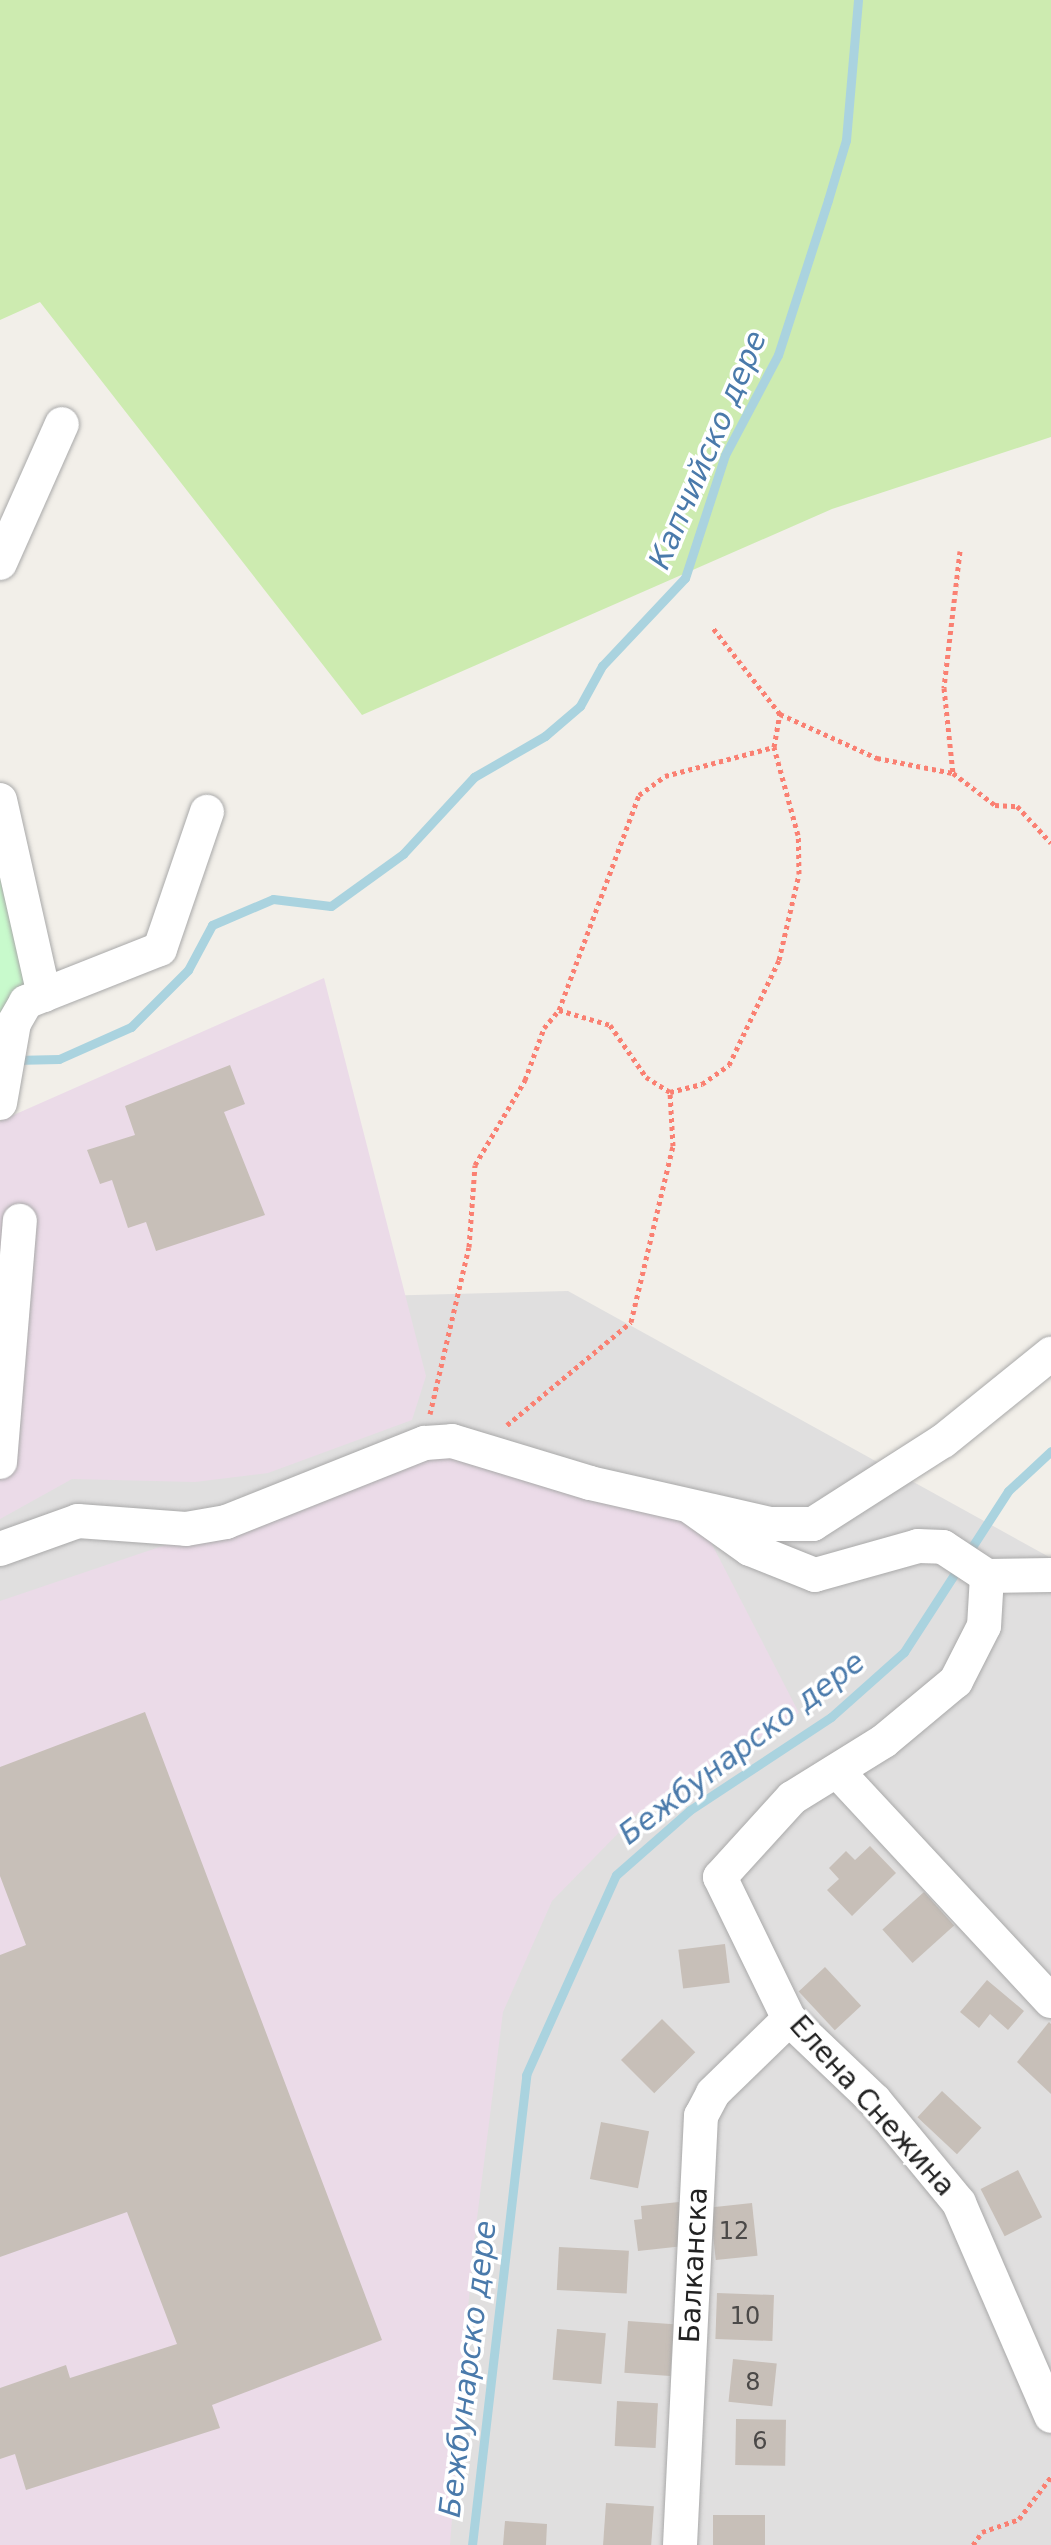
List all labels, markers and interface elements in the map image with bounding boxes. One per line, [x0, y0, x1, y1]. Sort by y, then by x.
water label: Капчийско дере [642, 326, 774, 574]
water label: Бежбунарско дере [612, 1644, 872, 1852]
street label: Елена Снежина [782, 2009, 962, 2203]
street label: Балканска [673, 2186, 715, 2344]
house number: 12 [719, 2218, 749, 2246]
water label: Бежбунарско дере [432, 2219, 504, 2519]
house number: 10 [730, 2303, 760, 2331]
house number: 8 [745, 2369, 761, 2397]
house number: 6 [752, 2428, 768, 2456]

